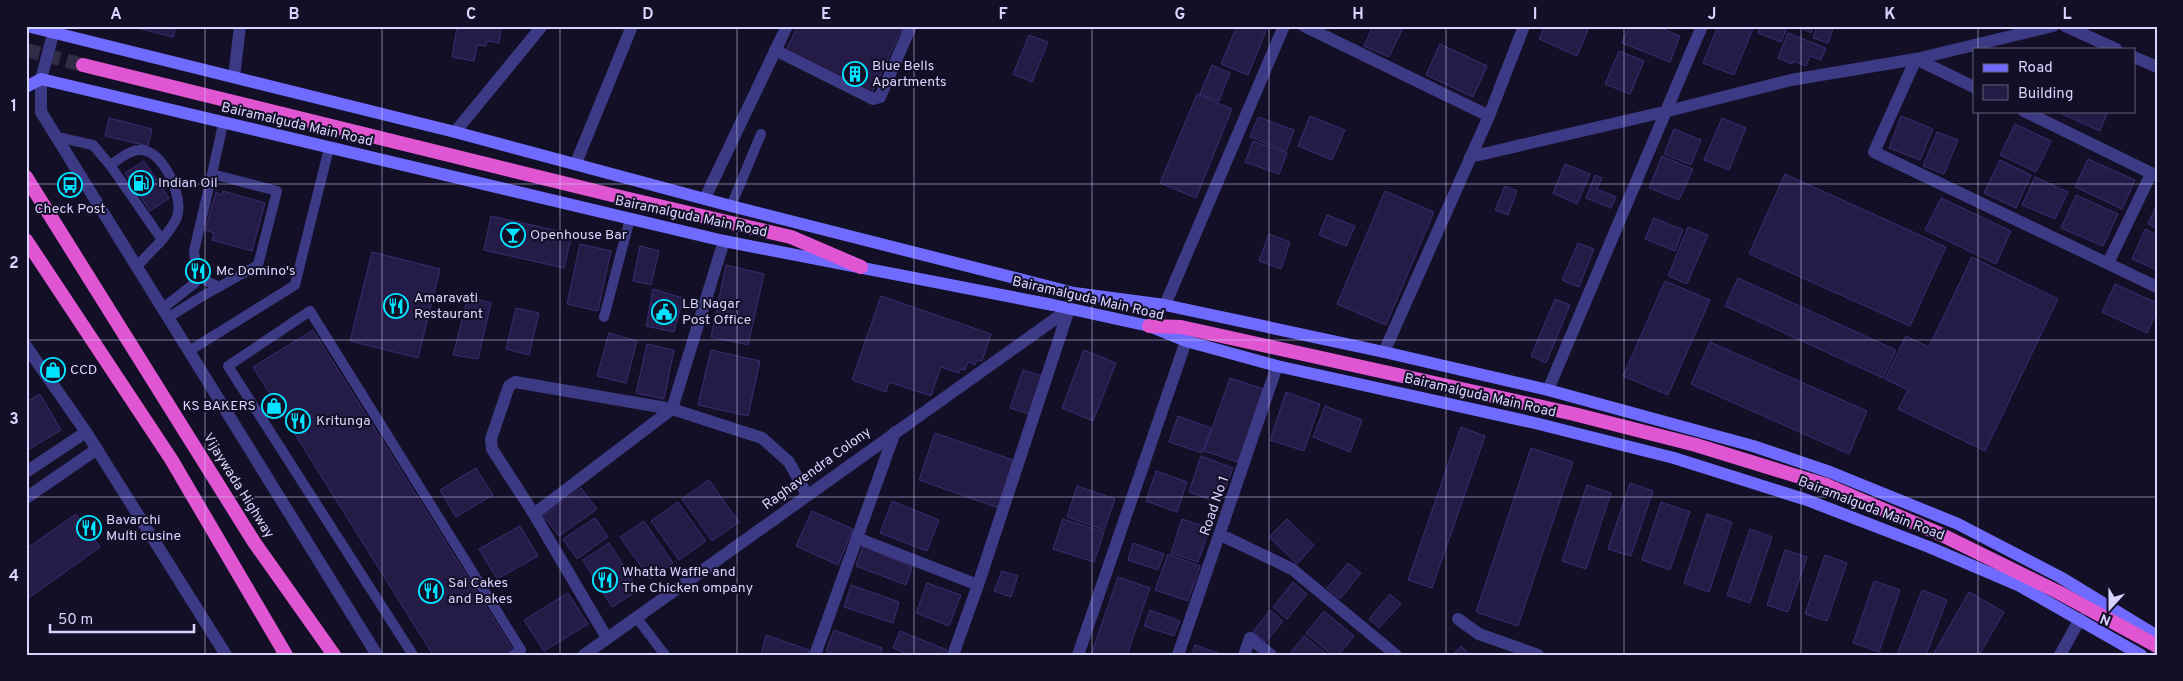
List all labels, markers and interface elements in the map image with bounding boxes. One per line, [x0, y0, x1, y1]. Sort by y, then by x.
text: A [110, 5, 122, 25]
text: B [288, 5, 300, 25]
text: C [466, 5, 476, 25]
text: D [642, 5, 654, 25]
text: E [821, 5, 831, 25]
text: F [998, 5, 1008, 25]
text: G [1175, 5, 1185, 25]
text: H [1352, 5, 1364, 25]
text: I [1533, 5, 1537, 25]
text: J [1708, 5, 1716, 25]
text: K [1884, 5, 1896, 25]
text: L [2062, 5, 2072, 25]
legend [1973, 48, 2136, 112]
place label: Blue Bells Apartments [872, 58, 947, 91]
text: Road [2018, 59, 2053, 78]
building icon: Blue Bells Apartments [842, 61, 868, 87]
text: Building [2018, 85, 2073, 104]
text: 1 [11, 97, 17, 117]
street label: Bairamalguda Main Road [219, 99, 375, 151]
fuel station icon: Indian Oil [128, 170, 154, 196]
bus stop icon: Check Post [57, 172, 83, 198]
place label: Indian Oil [158, 175, 218, 192]
street label: Bairamalguda Main Road [613, 193, 769, 241]
place label: Check Post [35, 201, 105, 218]
bar icon: Openhouse Bar [500, 222, 526, 248]
place label: Openhouse Bar [530, 227, 628, 244]
text: 2 [9, 254, 19, 274]
restaurant icon: Mc Domino's [185, 258, 211, 284]
place label: Mc Domino's [216, 263, 296, 280]
street label: Bairamalguda Main Road [1010, 273, 1166, 325]
place label: Amaravati Restaurant [414, 290, 483, 323]
restaurant icon: Amaravati Restaurant [383, 293, 409, 319]
place label: LB Nagar Post Office [682, 296, 751, 329]
public building icon: LB Nagar Post Office [651, 299, 677, 325]
shop icon: CCD [40, 357, 66, 383]
place label: CCD [70, 362, 97, 379]
street label: Bairamalguda Main Road [1402, 370, 1558, 422]
shop icon: KS BAKERS [261, 393, 287, 419]
place label: KS BAKERS [183, 398, 256, 415]
restaurant icon: Kritunga [285, 408, 311, 434]
text: 3 [9, 410, 19, 430]
place label: Kritunga [316, 413, 371, 430]
street label: Raghavendra Colony [759, 424, 875, 514]
street label: Vijaywada Highway [199, 430, 277, 542]
street label: Bairamalguda Main Road [1795, 473, 1947, 545]
street label: Road No 1 [1197, 474, 1233, 538]
place label: Bavarchi Multi cusine [106, 512, 181, 545]
restaurant icon: Bavarchi Multi cusine [76, 515, 102, 541]
place label: Whatta Waffle and The Chicken ompany [622, 564, 753, 597]
text: 4 [9, 567, 19, 587]
restaurant icon: Whatta Waffle and The Chicken ompany [592, 567, 618, 593]
place label: Sai Cakes and Bakes [448, 575, 512, 608]
restaurant icon: Sai Cakes and Bakes [418, 578, 444, 604]
north arrow [2086, 584, 2136, 634]
scale bar [50, 601, 194, 633]
text: N [2098, 609, 2114, 628]
text: 50 m [58, 611, 93, 630]

